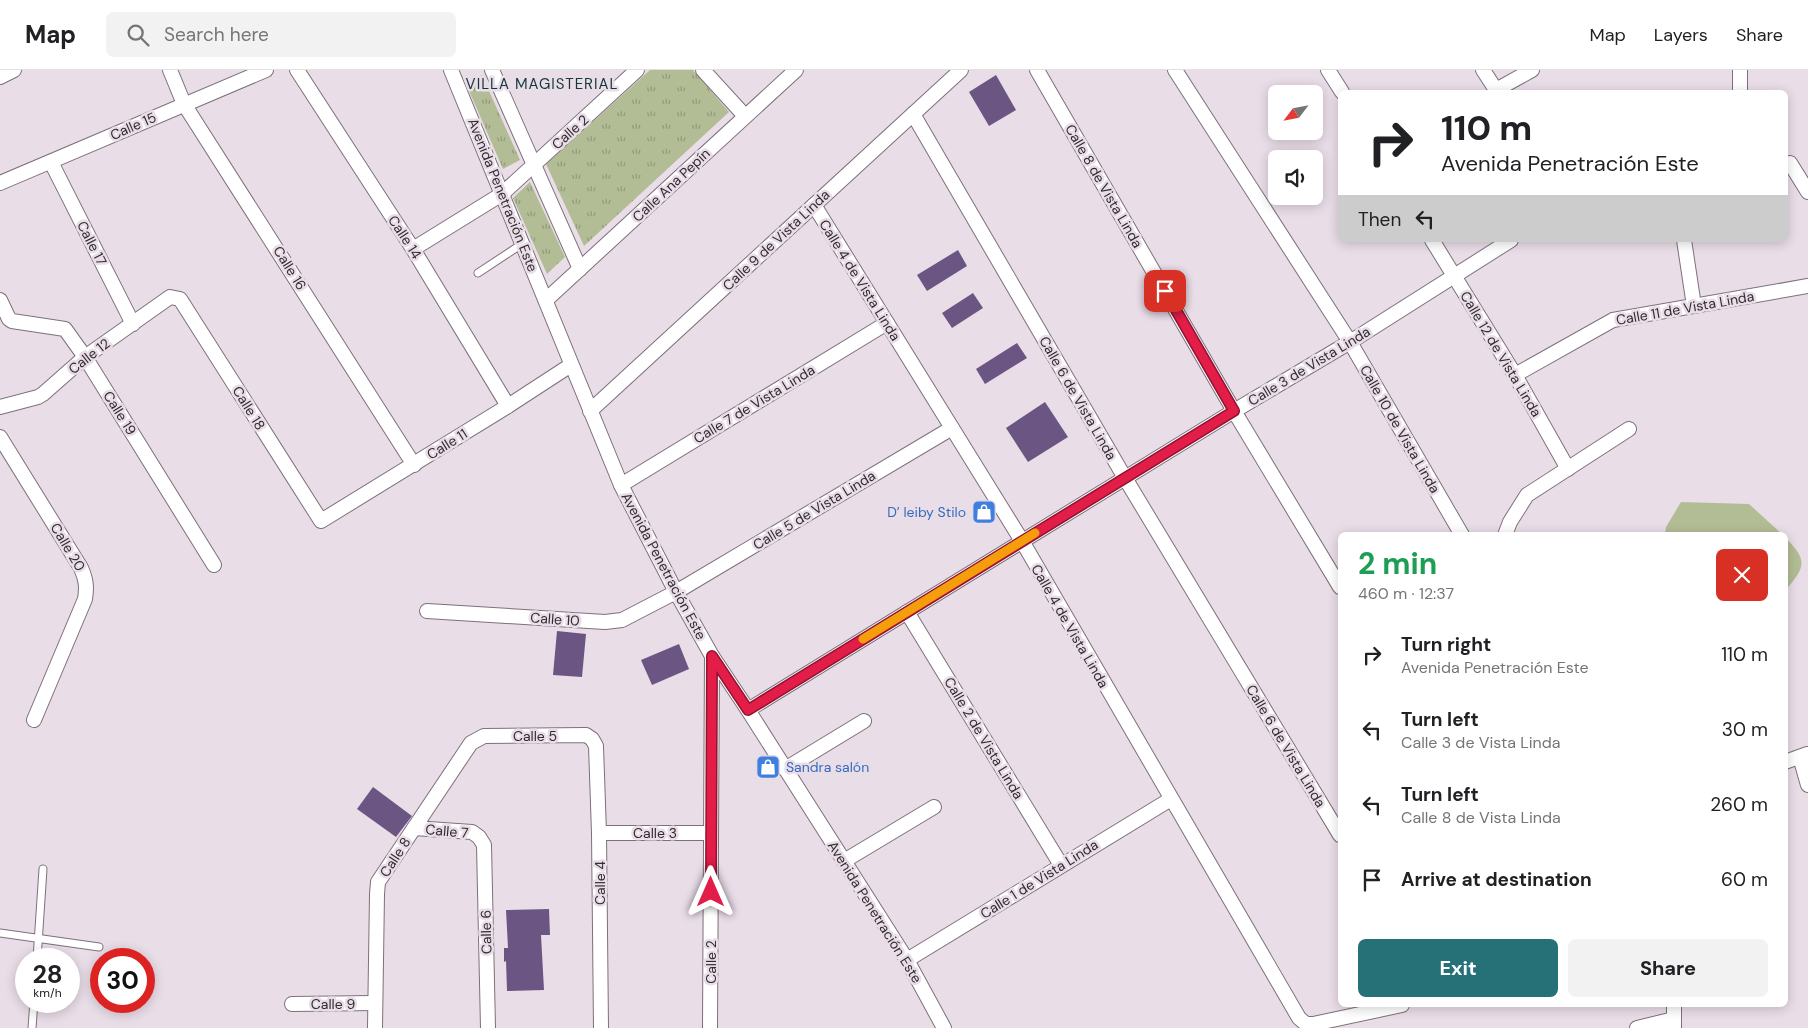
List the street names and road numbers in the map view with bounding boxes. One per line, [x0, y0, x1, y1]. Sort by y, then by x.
street label: Calle 15 [107, 108, 159, 144]
street label: Calle 2 [548, 111, 592, 153]
street label: Avenida Penetración Este [464, 116, 542, 274]
street label: Calle 8 de Vista Linda [1061, 121, 1147, 251]
street label: Calle Ana Pepín [628, 144, 714, 226]
street label: Calle 9 de Vista Linda [719, 186, 833, 294]
street label: Calle 14 [384, 212, 426, 263]
street label: Calle 4 de Vista Linda [815, 216, 905, 344]
street label: Calle 17 [73, 218, 111, 268]
street label: Calle 16 [269, 243, 311, 293]
street label: Calle 11 de Vista Linda [1615, 287, 1755, 329]
street label: Calle 12 de Vista Linda [1456, 288, 1546, 420]
street label: Calle 3 de Vista Linda [1245, 322, 1373, 410]
street label: Calle 6 de Vista Linda [1035, 333, 1121, 463]
street label: Calle 12 [65, 334, 113, 378]
street label: Calle 7 de Vista Linda [690, 361, 818, 447]
street label: Calle 10 de Vista Linda [1356, 362, 1444, 496]
street label: Calle 18 [229, 383, 269, 433]
street label: Calle 19 [99, 388, 141, 439]
street label: Calle 11 [423, 425, 471, 463]
street label: Calle 5 de Vista Linda [749, 466, 879, 554]
street label: Avenida Penetración Este [618, 489, 710, 643]
street label: Calle 20 [47, 520, 89, 574]
street label: Calle 4 de Vista Linda [1027, 561, 1113, 691]
street label: Calle 10 [530, 608, 580, 630]
street label: Calle 2 de Vista Linda [940, 674, 1028, 802]
street label: Calle 6 de Vista Linda [1242, 681, 1330, 811]
street label: Calle 5 [513, 727, 557, 745]
street label: Calle 7 [425, 820, 469, 842]
street label: Calle 3 [633, 824, 677, 842]
street label: Calle 8 [375, 834, 415, 880]
street label: Calle 1 de Vista Linda [977, 835, 1101, 923]
street label: Avenida Penetración Este [824, 838, 926, 986]
street label: Calle 4 [591, 860, 609, 905]
street label: Calle 6 [477, 910, 495, 954]
street label: Calle 2 [702, 940, 720, 984]
street label: Calle 9 [311, 995, 355, 1013]

